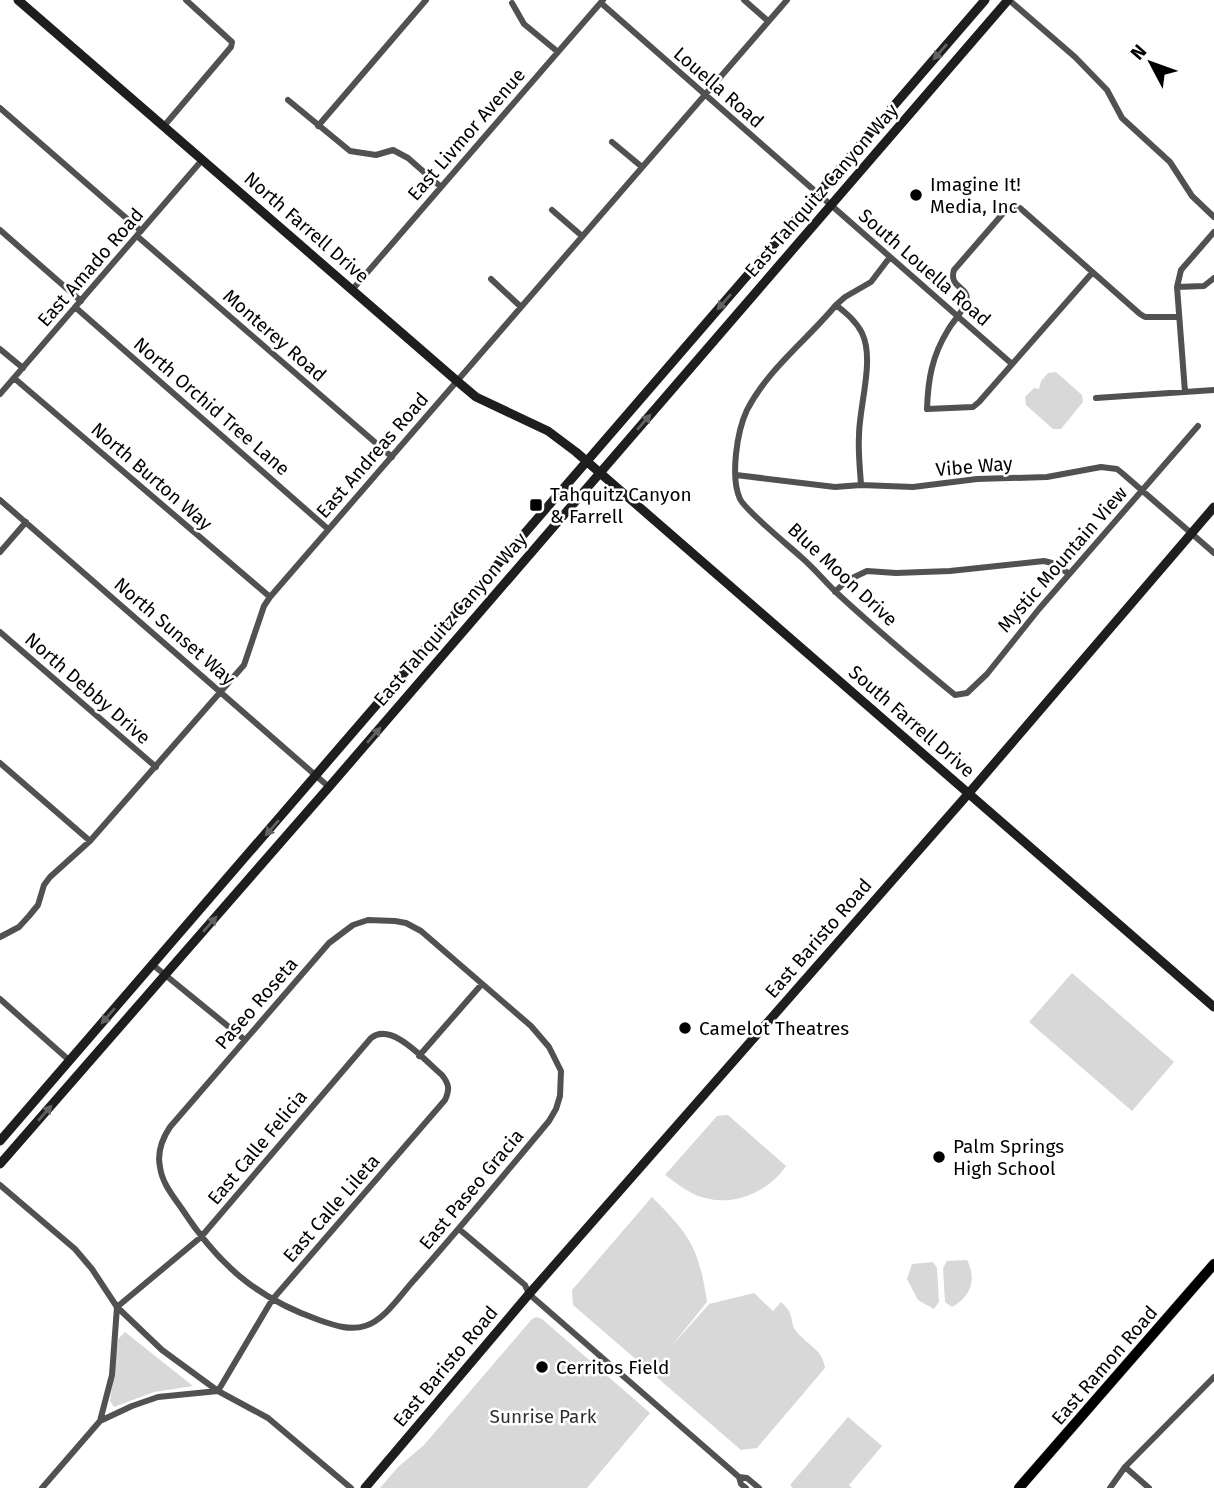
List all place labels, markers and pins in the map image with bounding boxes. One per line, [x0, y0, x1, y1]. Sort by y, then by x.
place label: Imagine It! Media, Inc [930, 173, 1021, 218]
marker: Imagine It! Media, Inc [908, 187, 924, 203]
place label: Tahquitz Canyon & Farrell [550, 483, 692, 528]
marker: Tahquitz Canyon & Farrell [528, 497, 544, 513]
place label: Camelot Theatres [699, 1017, 849, 1040]
marker: Camelot Theatres [677, 1020, 693, 1036]
place label: Palm Springs High School [953, 1135, 1064, 1180]
marker: Palm Springs High School [931, 1149, 947, 1165]
place label: Cerritos Field [556, 1356, 669, 1379]
marker: Cerritos Field [534, 1359, 550, 1375]

